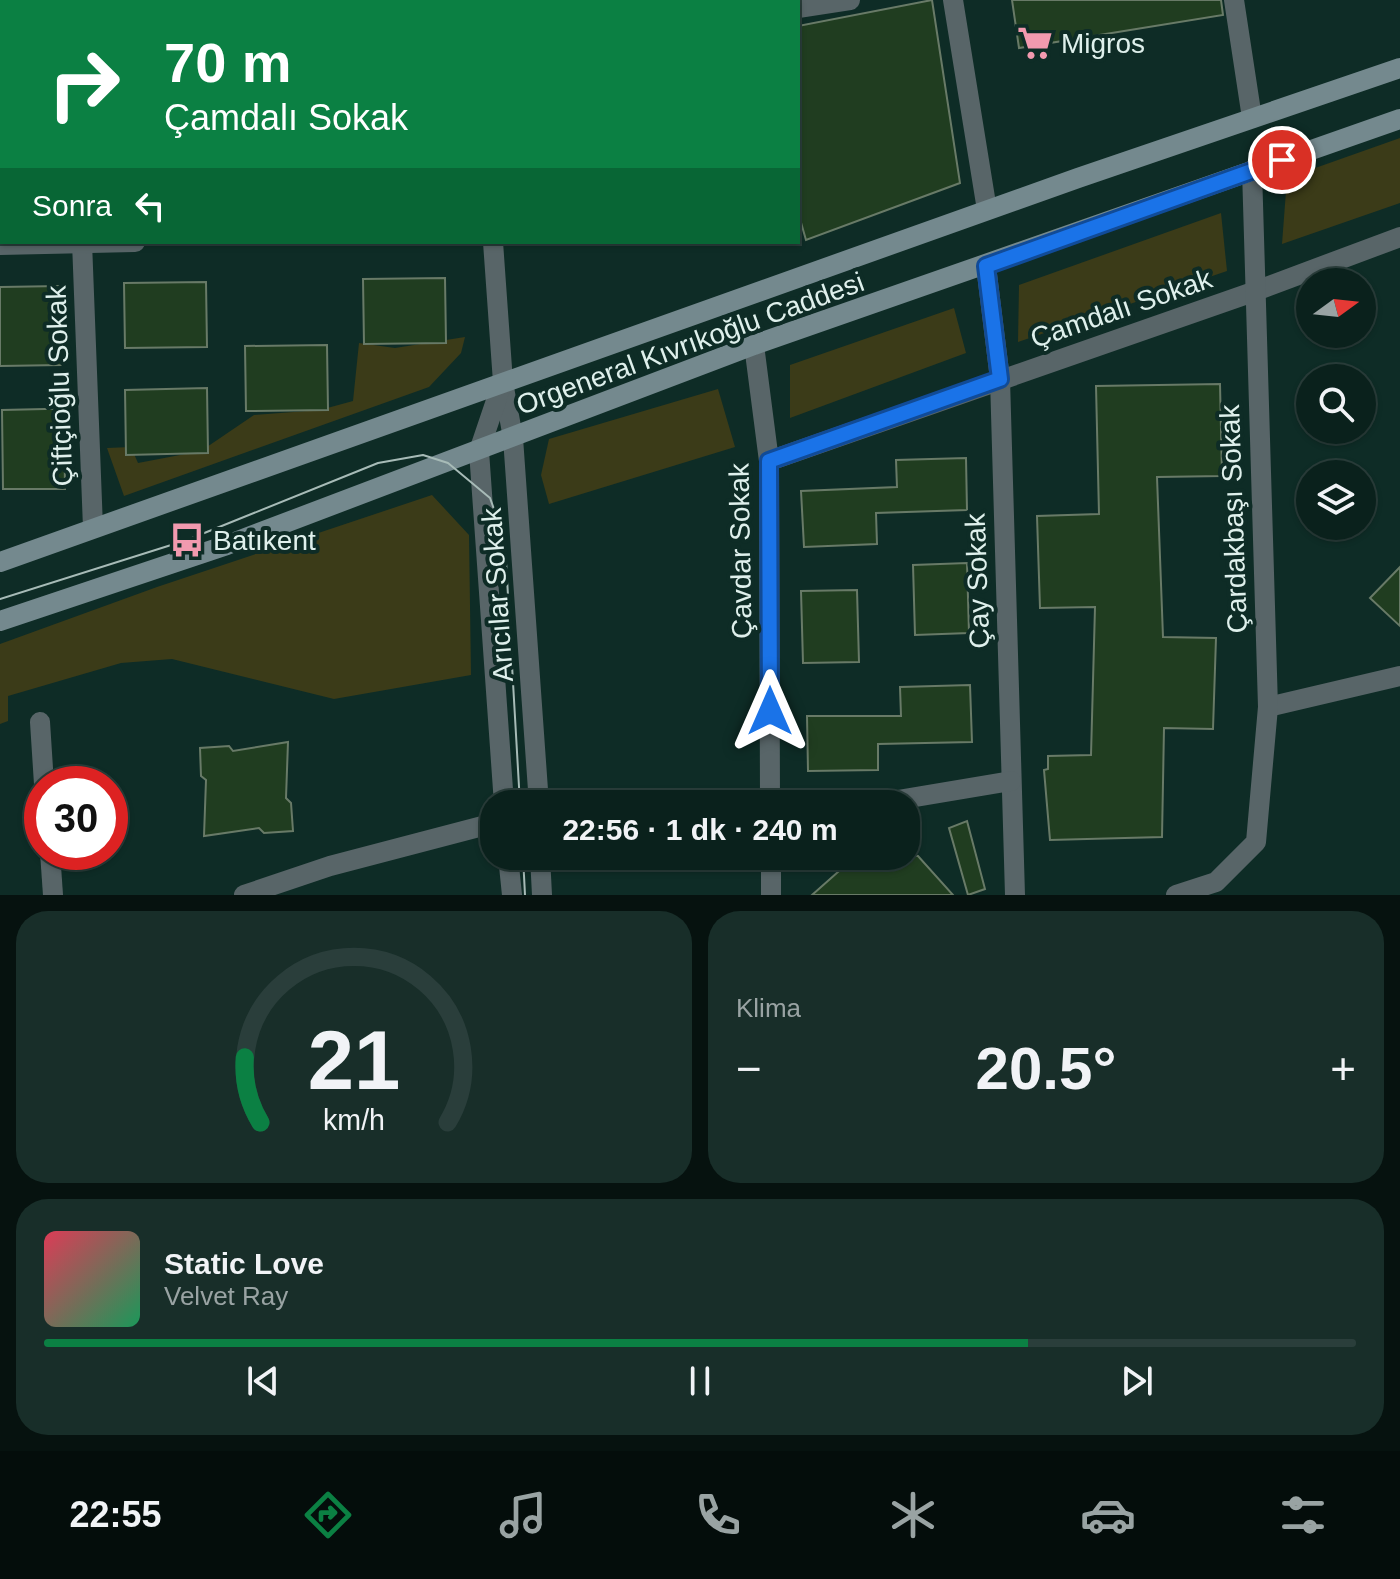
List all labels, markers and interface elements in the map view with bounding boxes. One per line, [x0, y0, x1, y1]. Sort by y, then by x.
supermarket icon: Migros [1016, 24, 1054, 62]
place label: Migros [1061, 28, 1145, 59]
text: 70 m [164, 31, 292, 94]
icon: right [32, 32, 136, 136]
text: Çamdalı Sokak [164, 97, 408, 138]
pin [1248, 126, 1316, 194]
icon: arrive [1260, 138, 1304, 182]
icon: left [128, 184, 172, 228]
text: Sonra [32, 189, 112, 222]
street label: Çamdalı Sokak [1026, 263, 1217, 354]
street label: Orgeneral Kıvrıkoğlu Caddesi [512, 266, 868, 421]
north arrow [1296, 268, 1376, 348]
map controls [1296, 268, 1376, 540]
street label: Çiftçioğlu Sokak [40, 284, 78, 487]
button: search [1296, 364, 1376, 444]
street label: Çardakbaşı Sokak [1214, 403, 1253, 634]
button: layers [1296, 460, 1376, 540]
street label: Çavdar Sokak [723, 462, 758, 639]
street label: Arıcılar Sokak [476, 506, 519, 683]
street label: Çay Sokak [960, 512, 995, 649]
bus stop icon: Batıkent [168, 521, 206, 559]
place label: Batıkent [213, 525, 316, 556]
position arrow [728, 669, 812, 753]
speed limit sign: 30 [24, 766, 128, 870]
text: 22:56 · 1 dk · 240 m [562, 813, 838, 846]
text: Klima [736, 993, 801, 1023]
text: 21 [308, 1014, 400, 1107]
text: 20.5° [976, 1035, 1116, 1102]
text: − [736, 1044, 762, 1093]
text: + [1330, 1044, 1356, 1093]
text: km/h [323, 1104, 385, 1136]
text: Static Love [164, 1247, 324, 1280]
text: Velvet Ray [164, 1281, 288, 1311]
icon: previous [241, 1359, 285, 1403]
icon: pause [678, 1359, 722, 1403]
icon: next [1115, 1359, 1159, 1403]
icon: directions [300, 1487, 356, 1543]
icon: music [495, 1487, 551, 1543]
icon: phone [690, 1487, 746, 1543]
icon: climate [885, 1487, 941, 1543]
icon: car [1080, 1487, 1136, 1543]
icon: filters [1275, 1487, 1331, 1543]
text: 22:55 [69, 1494, 162, 1535]

